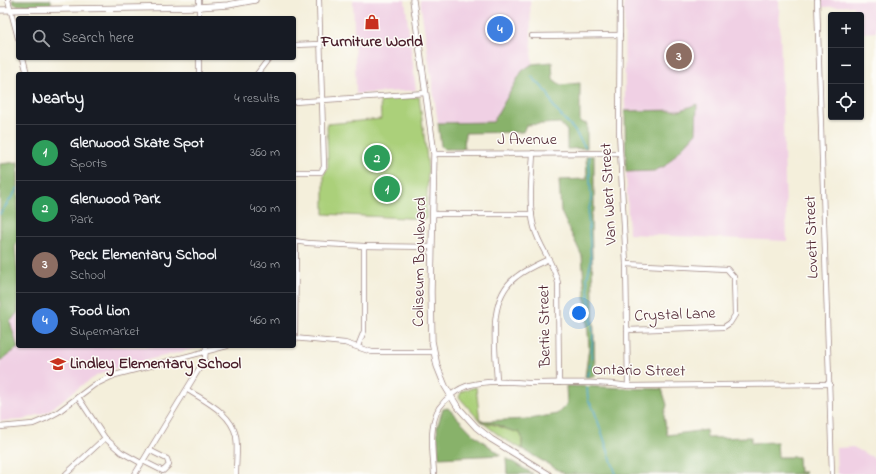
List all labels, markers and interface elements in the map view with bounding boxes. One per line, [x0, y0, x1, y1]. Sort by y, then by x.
map controls [828, 12, 864, 120]
button: + [828, 12, 864, 48]
shop icon: Furniture World [363, 13, 381, 31]
pin: 4 [487, 14, 513, 44]
search box [16, 16, 296, 60]
icon: search [30, 27, 52, 49]
text: Search here [62, 27, 134, 49]
place label: Furniture World [320, 30, 423, 54]
pin: 3 [666, 41, 692, 71]
button: − [828, 48, 864, 84]
button: locate [828, 84, 864, 120]
text: Nearby [32, 86, 84, 111]
text: 4 results [234, 89, 280, 108]
street label: J Avenue [497, 128, 558, 152]
text: Glenwood Skate Spot [70, 132, 204, 154]
street label: Van Wert Street [594, 142, 624, 247]
text: 1 [43, 143, 47, 162]
text: 360 m [250, 143, 280, 162]
pin: 2 [364, 143, 390, 173]
text: Sports [70, 154, 107, 173]
pin: 1 [374, 174, 400, 204]
text: Glenwood Park [70, 188, 161, 210]
street label: Lovett Street [799, 194, 825, 279]
street label: Coliseum Boulevard [407, 197, 433, 327]
text: 2 [42, 199, 48, 218]
text: 400 m [250, 199, 280, 218]
text: Park [70, 210, 94, 229]
text: Peck Elementary School [70, 244, 217, 266]
text: 3 [42, 255, 48, 274]
text: 430 m [250, 255, 280, 274]
text: School [70, 266, 106, 285]
street label: Bertie Street [532, 284, 558, 369]
text: Food Lion [70, 300, 130, 322]
street label: Crystal Lane [634, 302, 717, 328]
your location [569, 303, 589, 323]
text: 4 [42, 311, 48, 330]
text: 460 m [250, 311, 280, 330]
text: Supermarket [70, 322, 140, 341]
place label: Lindley Elementary School [70, 352, 241, 377]
school or university icon: Lindley Elementary School [49, 355, 67, 373]
street label: Ontario Street [592, 358, 686, 384]

